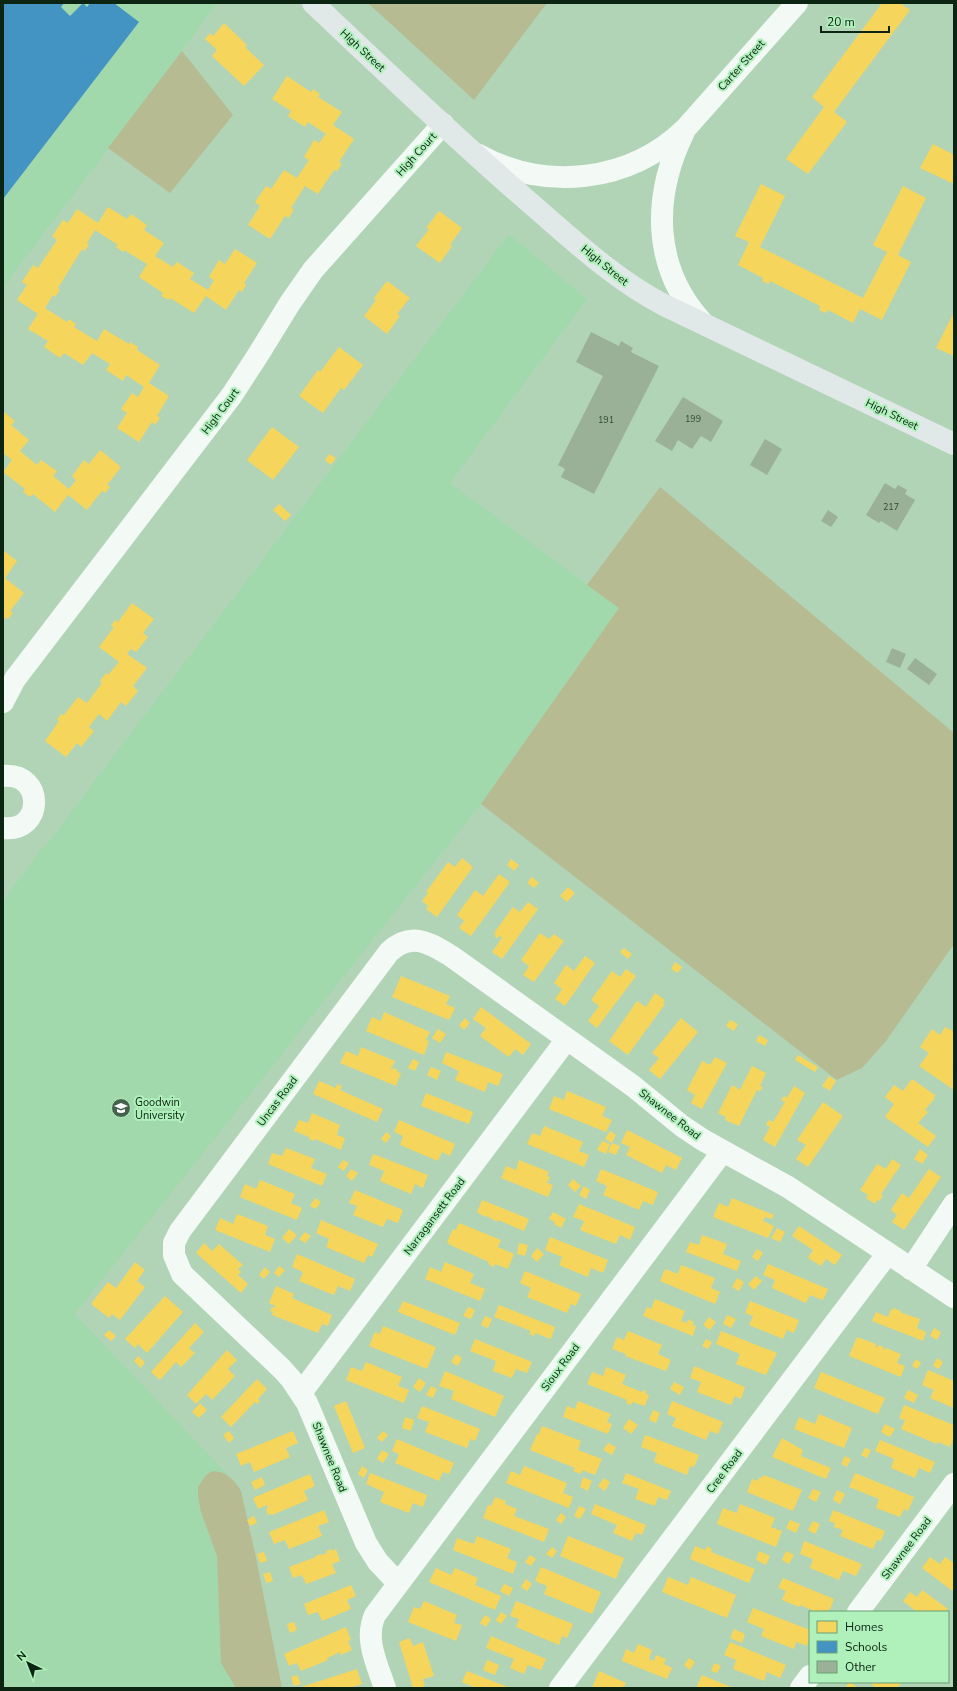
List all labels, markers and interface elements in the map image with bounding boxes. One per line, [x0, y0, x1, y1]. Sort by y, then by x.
scale bar [821, 8, 889, 34]
text: 20 m [827, 14, 855, 30]
street label: High Street [337, 26, 389, 75]
street label: Carter Street [714, 37, 768, 94]
street label: High Court [393, 129, 440, 179]
street label: High Street [578, 242, 631, 289]
street label: High Court [198, 385, 243, 437]
street label: High Street [863, 395, 921, 434]
house number: 199 [685, 413, 701, 425]
house number: 191 [598, 414, 614, 426]
house number: 217 [883, 501, 899, 513]
street label: Uncas Road [254, 1073, 301, 1129]
street label: Shawnee Road [636, 1086, 704, 1143]
place label: Goodwin University [135, 1095, 185, 1123]
school or university icon: Goodwin University [110, 1097, 132, 1119]
street label: Narragansett Road [400, 1175, 468, 1258]
street label: Sioux Road [538, 1341, 583, 1394]
street label: Shawnee Road [309, 1420, 350, 1494]
street label: Cree Road [703, 1446, 746, 1496]
street label: Shawnee Road [878, 1514, 935, 1583]
legend [809, 1611, 949, 1683]
text: Homes [845, 1619, 883, 1635]
text: Schools [845, 1639, 888, 1655]
north arrow [8, 1643, 48, 1683]
text: N [13, 1648, 30, 1664]
text: Other [845, 1659, 877, 1675]

